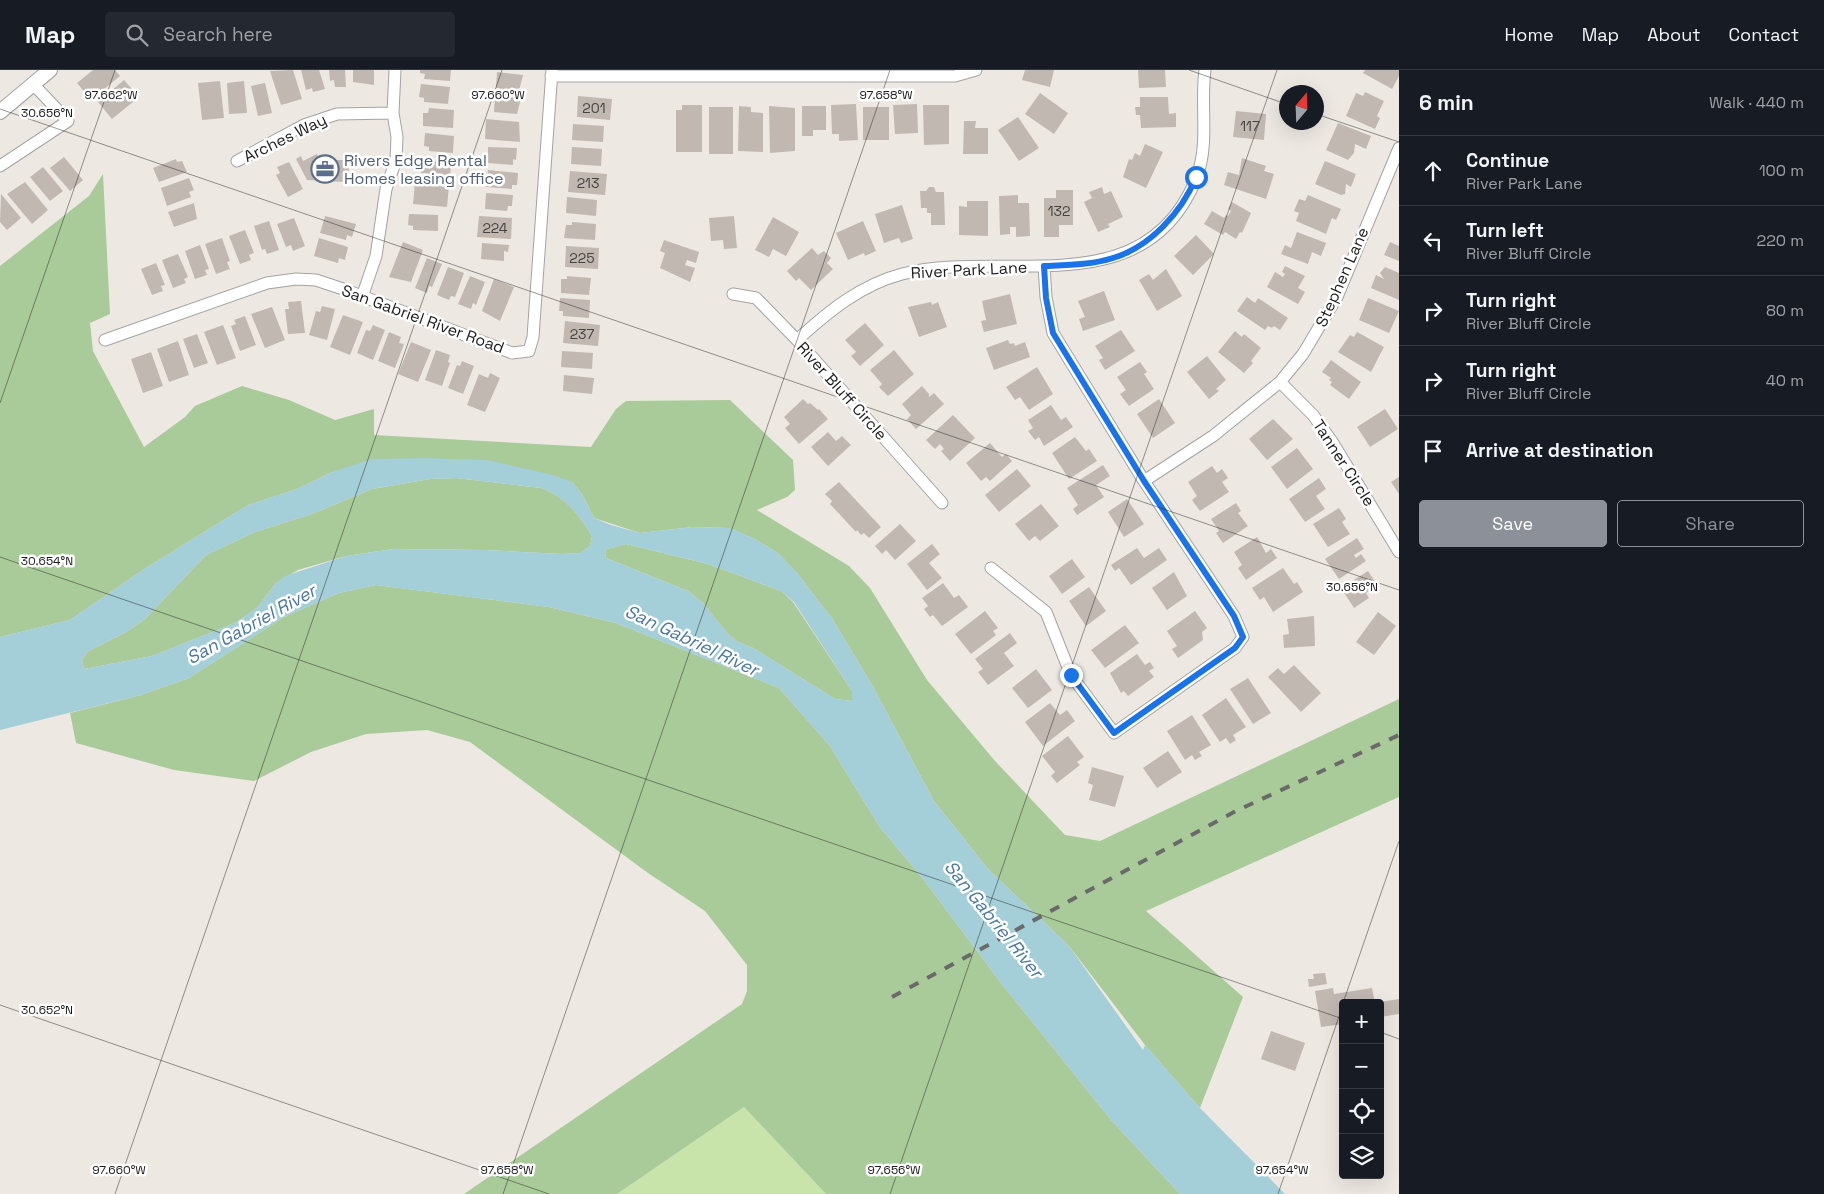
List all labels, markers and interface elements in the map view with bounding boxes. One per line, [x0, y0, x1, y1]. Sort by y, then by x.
search box [105, 12, 455, 57]
text: Map [25, 19, 75, 50]
icon: search [123, 21, 151, 49]
text: Search here [163, 22, 273, 47]
text: Home [1505, 23, 1554, 46]
text: Map [1582, 23, 1619, 46]
text: About [1647, 23, 1701, 46]
text: Contact [1729, 23, 1799, 46]
north arrow [1279, 85, 1324, 130]
text: 97.662°W [85, 87, 138, 103]
text: 97.660°W [471, 87, 525, 103]
text: 97.658°W [859, 87, 913, 103]
text: 6 min [1419, 89, 1474, 116]
text: Walk · 440 m [1709, 92, 1804, 113]
house number: 201 [582, 99, 606, 117]
text: 30.656°N [21, 105, 73, 121]
street label: Arches Way [240, 109, 330, 167]
house number: 117 [1240, 117, 1260, 135]
text: Continue [1466, 148, 1549, 173]
place label: Rivers Edge Rental Homes leasing office [344, 150, 504, 189]
office icon: Rivers Edge Rental Homes leasing office [310, 154, 340, 184]
icon: ahead [1419, 157, 1447, 185]
text: 100 m [1759, 160, 1804, 181]
route start [1185, 166, 1208, 189]
text: River Park Lane [1466, 173, 1583, 194]
house number: 213 [577, 174, 599, 192]
house number: 132 [1048, 202, 1070, 220]
text: Turn left [1466, 218, 1544, 243]
house number: 224 [482, 219, 508, 237]
street label: Stephen Lane [1311, 224, 1373, 330]
icon: left [1419, 227, 1447, 255]
text: 220 m [1757, 230, 1804, 251]
text: River Bluff Circle [1466, 243, 1591, 264]
house number: 225 [569, 249, 595, 267]
street label: River Park Lane [910, 256, 1028, 284]
street label: San Gabriel River Road [339, 280, 507, 358]
text: Turn right [1466, 288, 1556, 313]
icon: right [1419, 297, 1447, 325]
text: 80 m [1766, 300, 1804, 321]
text: River Bluff Circle [1466, 313, 1591, 334]
house number: 237 [570, 325, 594, 343]
street label: River Bluff Circle [792, 337, 892, 445]
text: Turn right [1466, 358, 1556, 383]
icon: right [1419, 367, 1447, 395]
text: 40 m [1766, 370, 1804, 391]
text: River Bluff Circle [1466, 383, 1591, 404]
street label: Tanner Circle [1308, 416, 1380, 510]
icon: arrive [1419, 437, 1447, 465]
text: Arrive at destination [1466, 438, 1654, 463]
button: Save [1419, 500, 1607, 547]
button: Share [1617, 500, 1804, 547]
text: 30.654°N [21, 553, 73, 569]
water label: San Gabriel River [182, 578, 322, 669]
text: 30.656°N [1326, 579, 1378, 595]
water label: San Gabriel River [622, 599, 764, 682]
route end [1060, 664, 1083, 687]
water label: San Gabriel River [940, 856, 1050, 984]
map controls [1339, 999, 1384, 1179]
button: + [1339, 999, 1384, 1044]
text: 30.652°N [21, 1002, 73, 1018]
button: − [1339, 1044, 1384, 1089]
button: locate [1339, 1089, 1384, 1134]
button: layers [1339, 1134, 1384, 1179]
text: 97.660°W [92, 1162, 146, 1178]
text: 97.658°W [480, 1162, 534, 1178]
text: 97.656°W [868, 1162, 921, 1178]
text: 97.654°W [1255, 1162, 1309, 1178]

